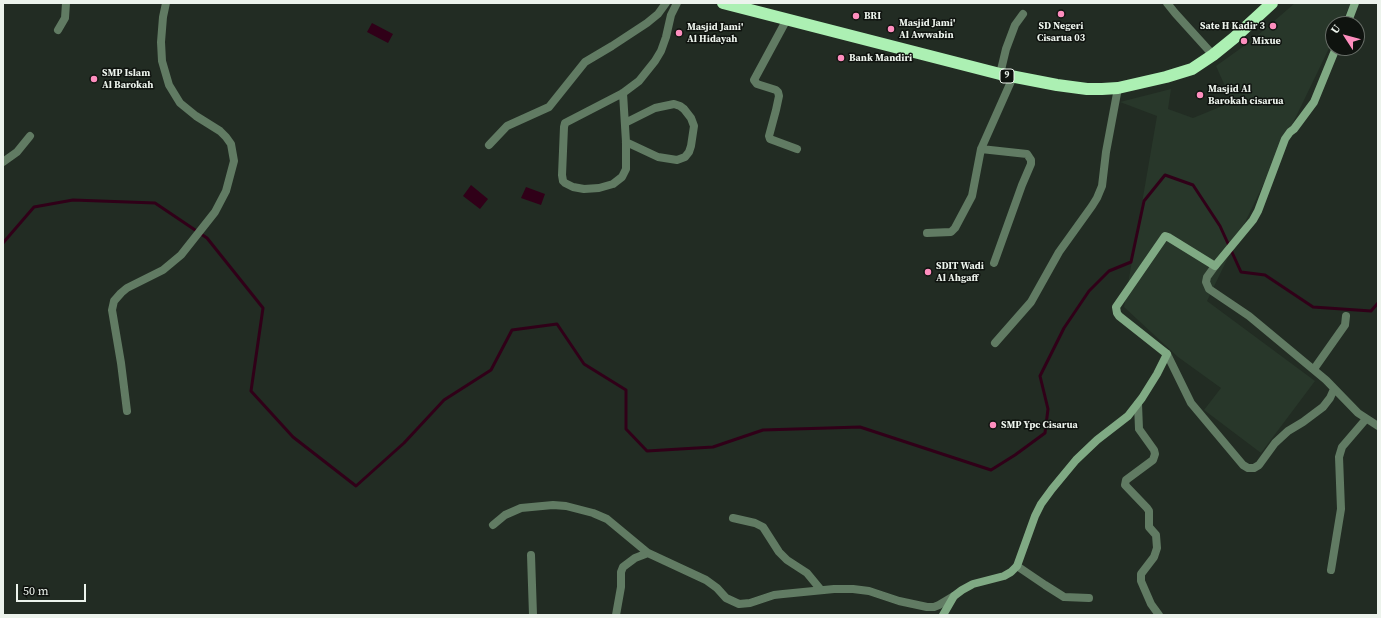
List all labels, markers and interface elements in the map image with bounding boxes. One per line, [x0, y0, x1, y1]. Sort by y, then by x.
marker: SD Negeri Cisarua 03 [1056, 9, 1066, 19]
place label: BRI [864, 10, 881, 22]
marker: BRI [851, 11, 861, 21]
north arrow [1325, 16, 1365, 56]
place label: Masjid Jami' Al Awwabin [899, 17, 955, 40]
place label: SD Negeri Cisarua 03 [1037, 20, 1085, 44]
place label: Sate H Kadir 3 [1200, 20, 1265, 32]
place label: Masjid Jami' Al Hidayah [687, 21, 743, 44]
marker: Sate H Kadir 3 [1268, 21, 1278, 31]
text: U [1327, 22, 1344, 37]
marker: Masjid Jami' Al Awwabin [886, 24, 896, 34]
marker: Masjid Jami' Al Hidayah [674, 28, 684, 38]
place label: Mixue [1252, 35, 1281, 47]
marker: Mixue [1239, 36, 1249, 46]
place label: Bank Mandiri [849, 52, 912, 64]
marker: Bank Mandiri [836, 53, 846, 63]
place label: SMP Islam Al Barokah [102, 67, 153, 90]
road number: 9 [1000, 69, 1014, 83]
marker: SMP Islam Al Barokah [89, 74, 99, 84]
place label: Masjid Al Barokah cisarua [1208, 83, 1284, 106]
marker: Masjid Al Barokah cisarua [1195, 90, 1205, 100]
place label: SDIT Wadi Al Ahgaff [936, 260, 984, 284]
marker: SDIT Wadi Al Ahgaff [923, 267, 933, 277]
place label: SMP Ypc Cisarua [1001, 419, 1078, 431]
marker: SMP Ypc Cisarua [988, 420, 998, 430]
scale bar [18, 576, 88, 602]
text: 50 m [23, 583, 49, 599]

